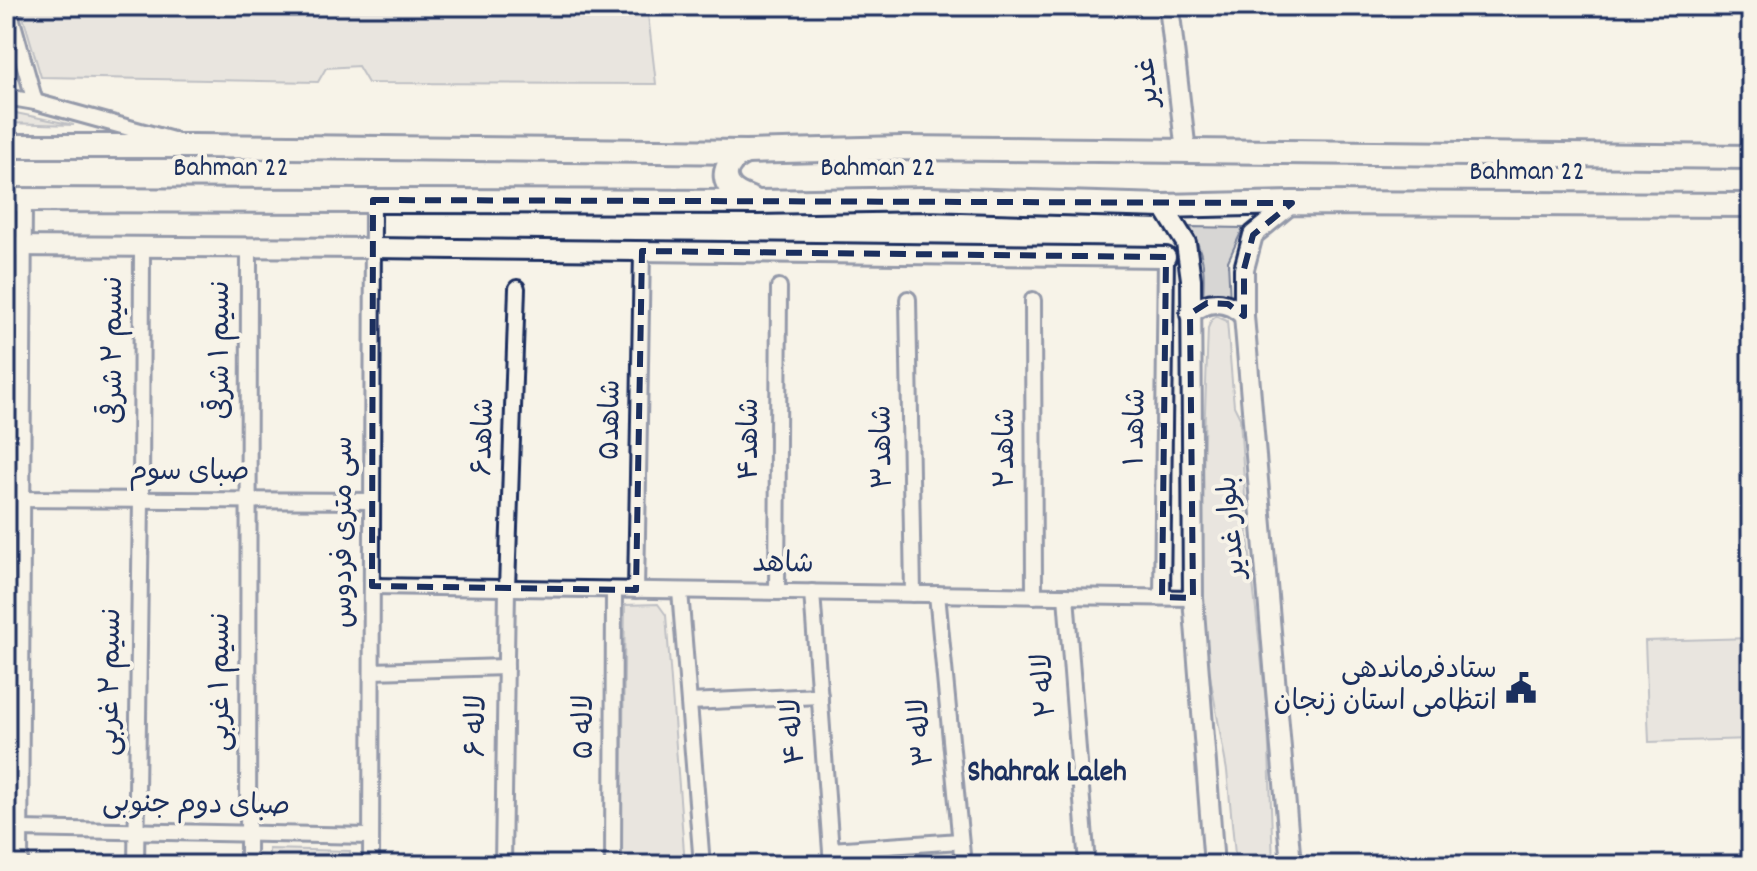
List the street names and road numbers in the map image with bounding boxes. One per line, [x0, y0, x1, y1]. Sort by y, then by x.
street label: غدیر [1128, 55, 1173, 111]
street label: Bahman 22 [173, 150, 289, 190]
street label: Bahman 22 [820, 150, 936, 190]
street label: Bahman 22 [1469, 154, 1585, 194]
street label: نسیم ۲ شرقی [94, 276, 136, 424]
street label: نسیم ۱ شرقی [201, 280, 243, 420]
street label: شاهد۵ [592, 379, 634, 461]
street label: شاهد ۱ [1117, 388, 1159, 466]
street label: شاهد۶ [465, 397, 507, 477]
street label: شاهد۴ [732, 398, 772, 480]
street label: شاهد۳ [864, 404, 906, 490]
street label: شاهد۲ [988, 408, 1028, 488]
street label: سی متری فردوس [326, 436, 366, 628]
street label: صبای سوم [129, 454, 249, 494]
street label: بلوار غدیر [1210, 474, 1259, 582]
street label: شاهد [752, 545, 814, 587]
street label: نسیم ۲ غربی [92, 608, 134, 756]
street label: نسیم ۱ غربی [203, 612, 243, 752]
street label: لاله ۲ [1025, 651, 1069, 719]
street label: لاله ۶ [458, 694, 500, 758]
street label: لاله ۵ [567, 694, 607, 760]
street label: لاله ۴ [774, 696, 818, 766]
street label: لاله ۳ [901, 696, 947, 768]
street label: صبای دوم جنوبی [102, 785, 290, 829]

